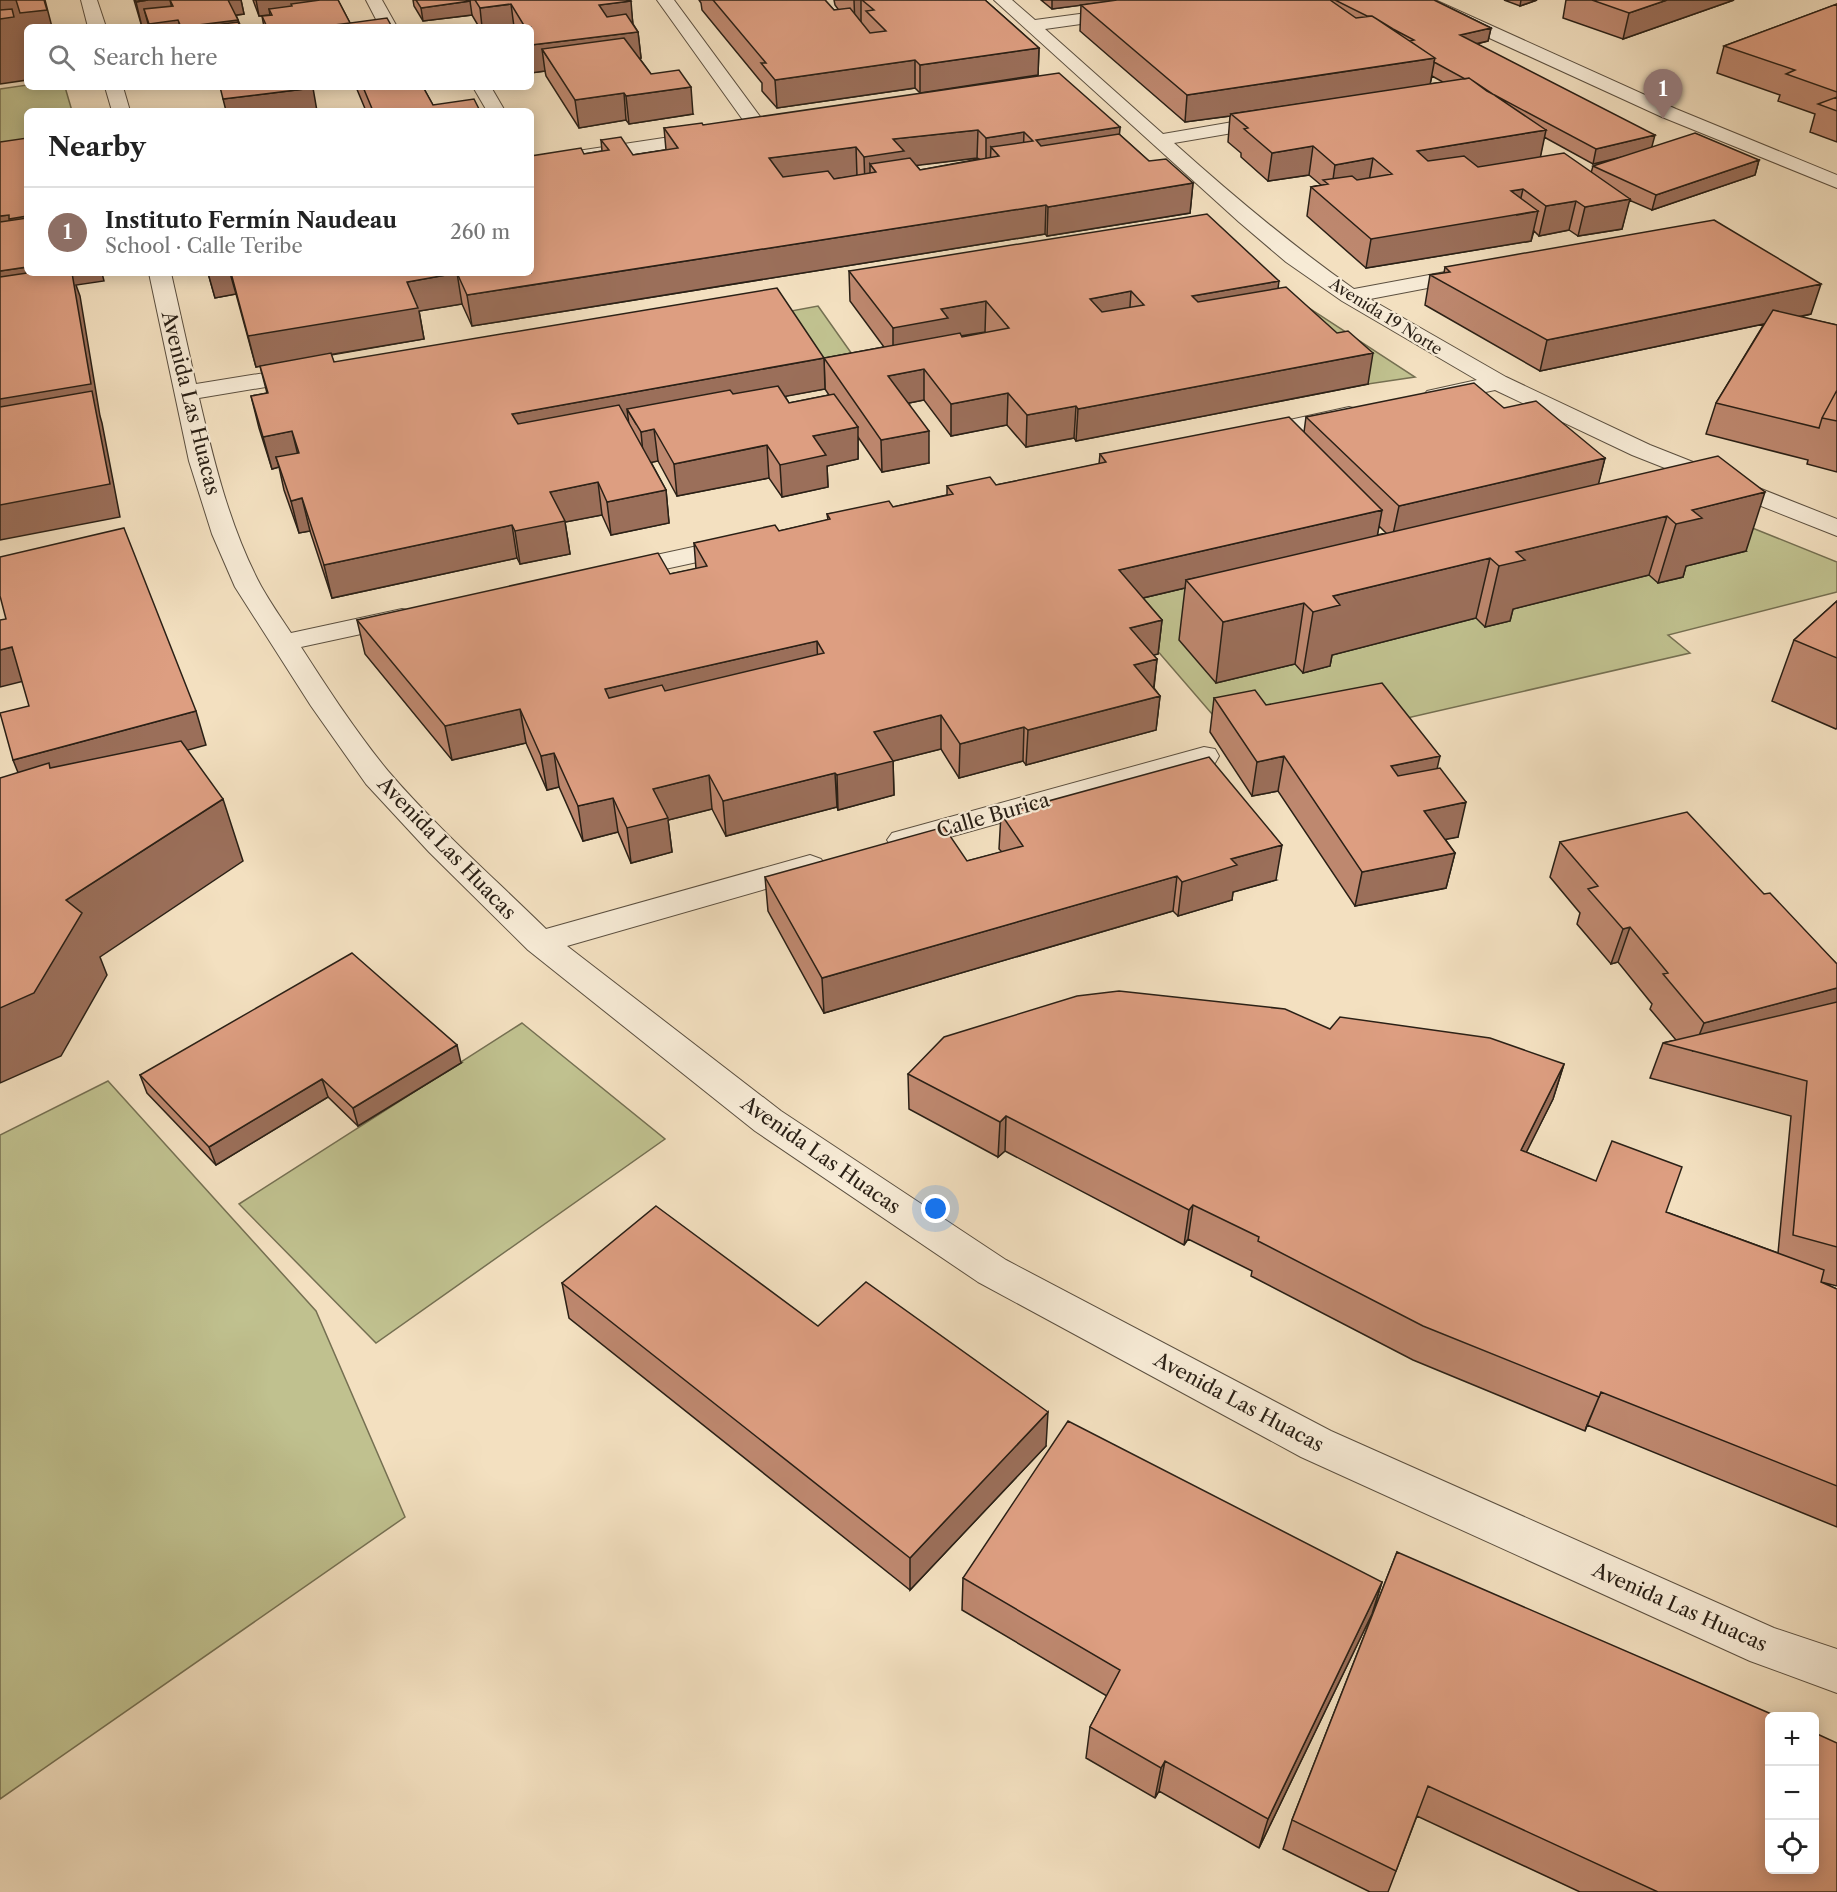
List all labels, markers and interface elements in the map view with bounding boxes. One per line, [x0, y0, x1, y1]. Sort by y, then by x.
search box [24, 24, 534, 90]
icon: search [45, 41, 78, 74]
text: Search here [93, 44, 218, 71]
pin: 1 [1644, 70, 1682, 119]
text: Nearby [48, 131, 146, 163]
text: Instituto Fermín Naudeau [105, 207, 397, 234]
text: 1 [63, 220, 72, 244]
text: 260 m [450, 220, 510, 244]
text: School · Calle Teribe [105, 234, 303, 258]
street label: Avenida 19 Norte [1325, 273, 1446, 359]
street label: Avenida Las Huacas [156, 308, 225, 497]
street label: Avenida Las Huacas [372, 771, 521, 924]
street label: Calle Burica [934, 787, 1053, 843]
street label: Avenida Las Huacas [736, 1091, 905, 1219]
your location [921, 1194, 950, 1223]
street label: Avenida Las Huacas [1149, 1347, 1328, 1457]
street label: Avenida Las Huacas [1588, 1557, 1771, 1656]
map controls [1765, 1712, 1819, 1874]
button: + [1765, 1712, 1819, 1766]
button: − [1765, 1766, 1819, 1820]
button: locate [1765, 1820, 1819, 1874]

